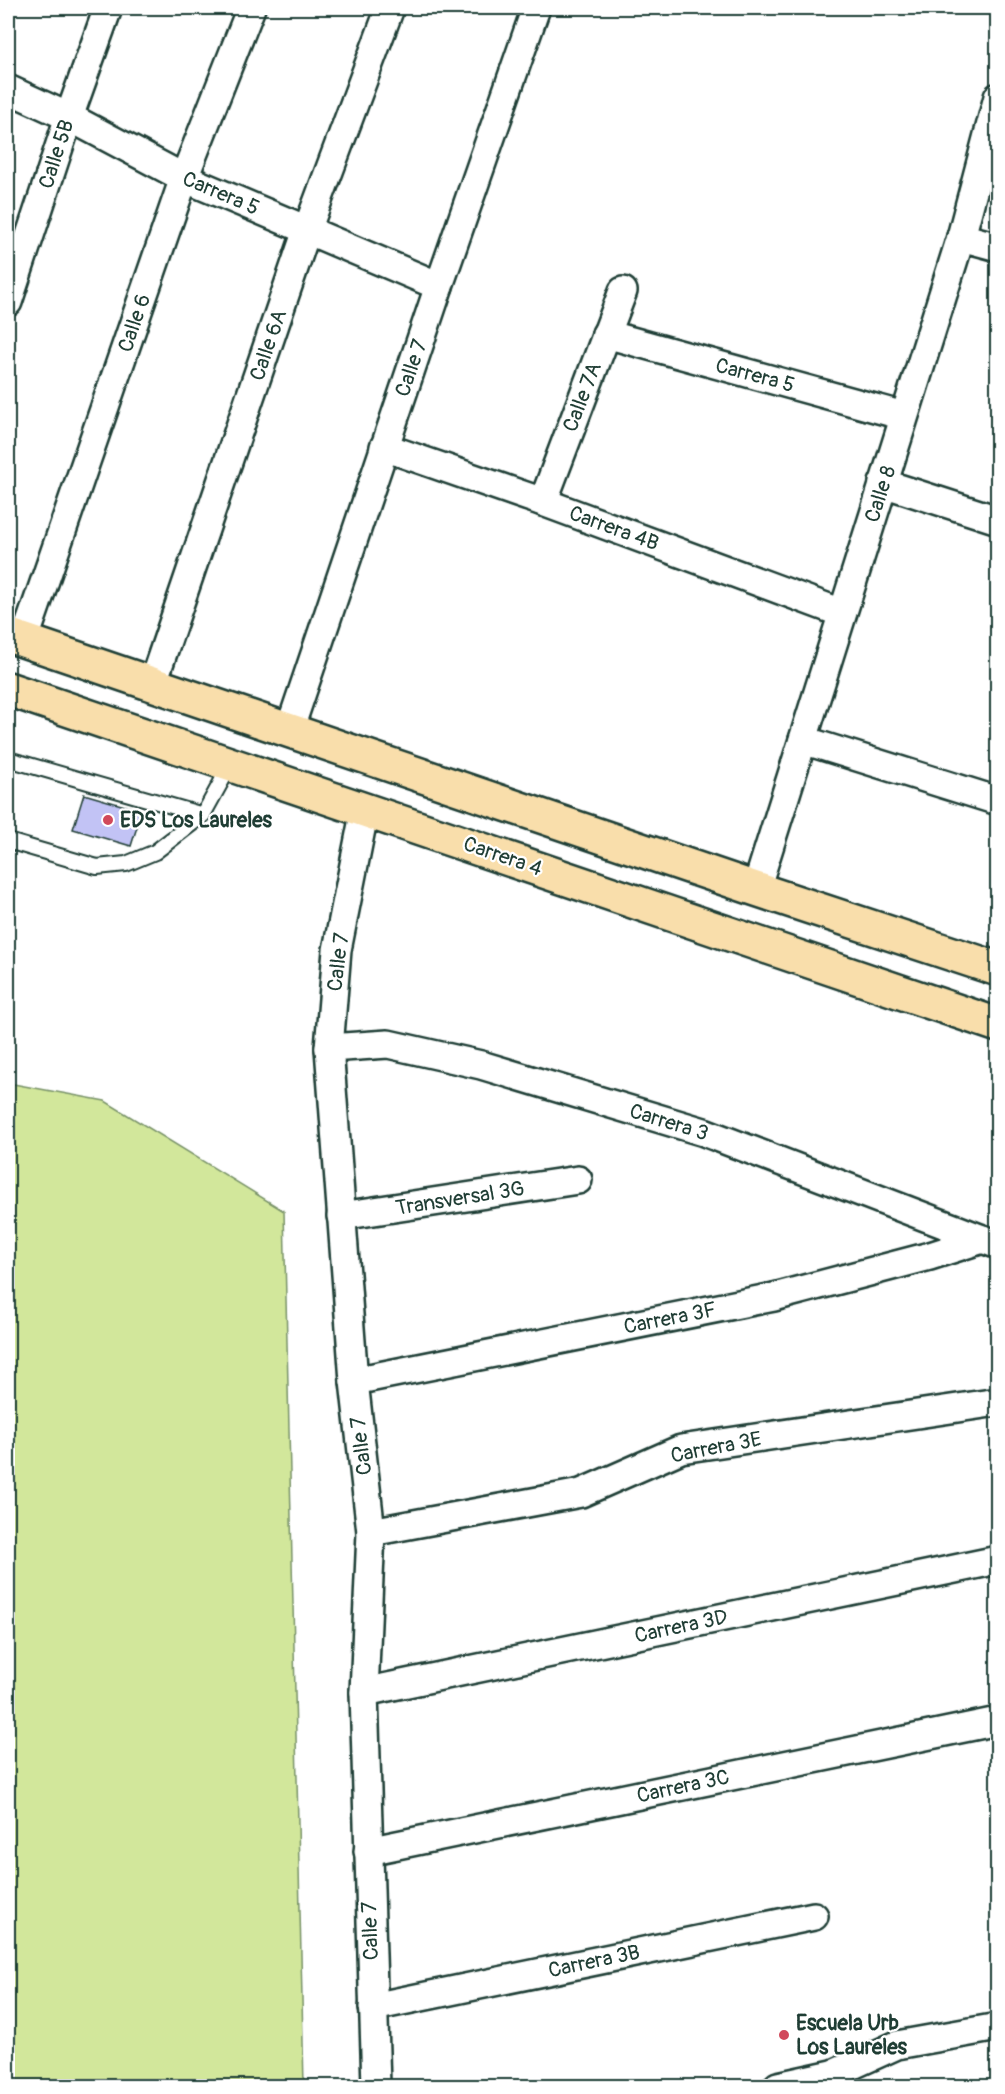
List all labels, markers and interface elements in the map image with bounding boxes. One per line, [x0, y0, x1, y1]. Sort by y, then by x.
street label: Calle 5B [33, 116, 80, 192]
street label: Carrera 5 [178, 165, 263, 222]
street label: Calle 6 [112, 290, 157, 356]
street label: Calle 6A [244, 306, 293, 384]
street label: Calle 7 [389, 336, 434, 400]
street label: Carrera 5 [712, 352, 797, 399]
street label: Calle 7A [557, 359, 608, 436]
street label: Calle 8 [859, 462, 902, 526]
street label: Carrera 4B [565, 500, 662, 557]
place label: EDS Los Laureles [120, 807, 272, 834]
marker: EDS Los Laureles [101, 813, 115, 827]
street label: Carrera 4 [460, 830, 546, 883]
street label: Calle 7 [322, 931, 355, 993]
street label: Carrera 3 [626, 1098, 712, 1147]
street label: Transversal 3G [394, 1175, 526, 1222]
street label: Carrera 3F [621, 1296, 719, 1341]
street label: Calle 7 [345, 1415, 378, 1477]
street label: Carrera 3E [668, 1425, 764, 1470]
street label: Carrera 3D [632, 1603, 730, 1650]
street label: Carrera 3C [634, 1763, 732, 1809]
street label: Calle 7 [356, 1901, 385, 1961]
street label: Carrera 3B [546, 1939, 642, 1984]
place label: Escuela Urb Los Laureles [796, 2010, 908, 2061]
marker: Escuela Urb Los Laureles [777, 2028, 791, 2042]

